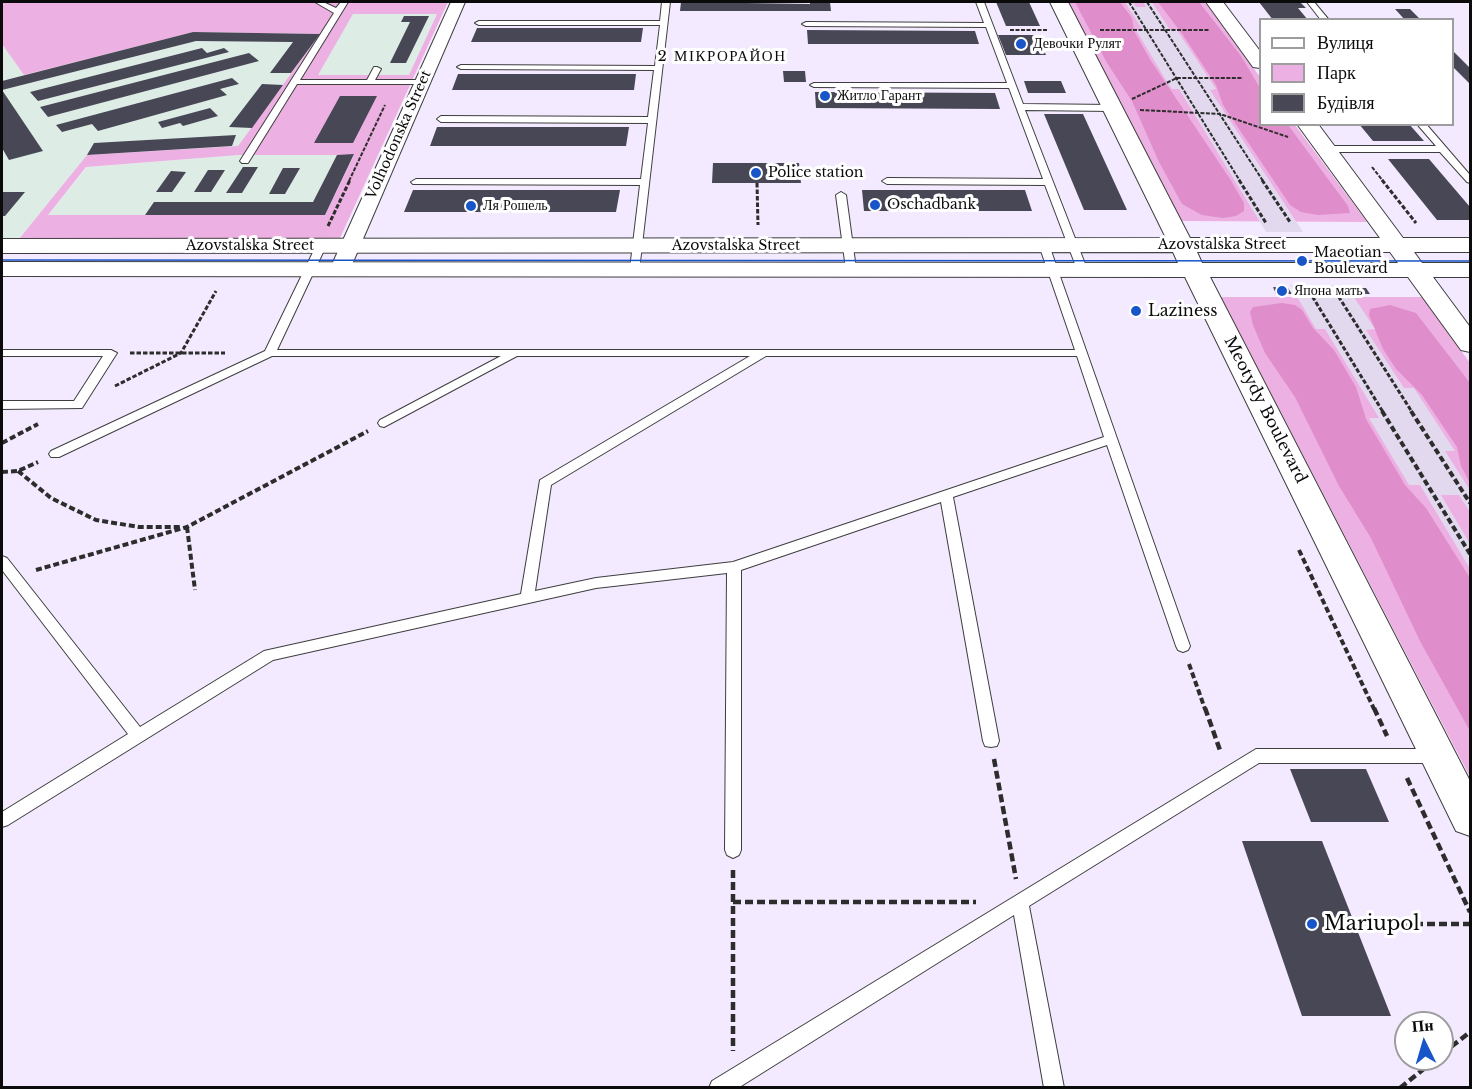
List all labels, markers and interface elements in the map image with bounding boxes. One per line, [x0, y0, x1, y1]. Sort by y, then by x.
legend [1259, 18, 1454, 126]
text: Вулиця [1317, 32, 1374, 54]
place label: Девочки Рулят [1033, 36, 1121, 52]
marker: Девочки Рулят [1014, 37, 1028, 51]
district label: 2 МІКРОРАЙОН [658, 48, 786, 66]
text: Парк [1317, 62, 1356, 84]
street label: Volhodonska Street [363, 68, 435, 202]
place label: Житло Гарант [837, 88, 922, 104]
marker: Житло Гарант [818, 89, 832, 103]
text: Будівля [1317, 92, 1374, 114]
place label: Police station [768, 165, 863, 181]
marker: Police station [749, 166, 763, 180]
place label: Oschadbank [887, 197, 976, 213]
place label: Ля Рошель [483, 198, 548, 214]
marker: Oschadbank [868, 198, 882, 212]
marker: Ля Рошель [464, 199, 478, 213]
street label: Azovstalska Street [1158, 237, 1286, 253]
street label: Azovstalska Street [186, 238, 314, 254]
street label: Azovstalska Street [672, 238, 800, 254]
place label: Maeotian Boulevard [1314, 245, 1388, 278]
marker: Maeotian Boulevard [1295, 254, 1309, 268]
place label: Япона мать [1294, 283, 1363, 299]
marker: Япона мать [1275, 284, 1289, 298]
place label: Laziness [1148, 301, 1218, 321]
marker: Laziness [1129, 304, 1143, 318]
street label: Meotydy Boulevard [1220, 333, 1310, 487]
place label: Mariupol [1324, 912, 1420, 936]
marker: Mariupol [1305, 917, 1319, 931]
north arrow [1394, 1011, 1454, 1071]
text: Пн [1411, 1014, 1434, 1036]

